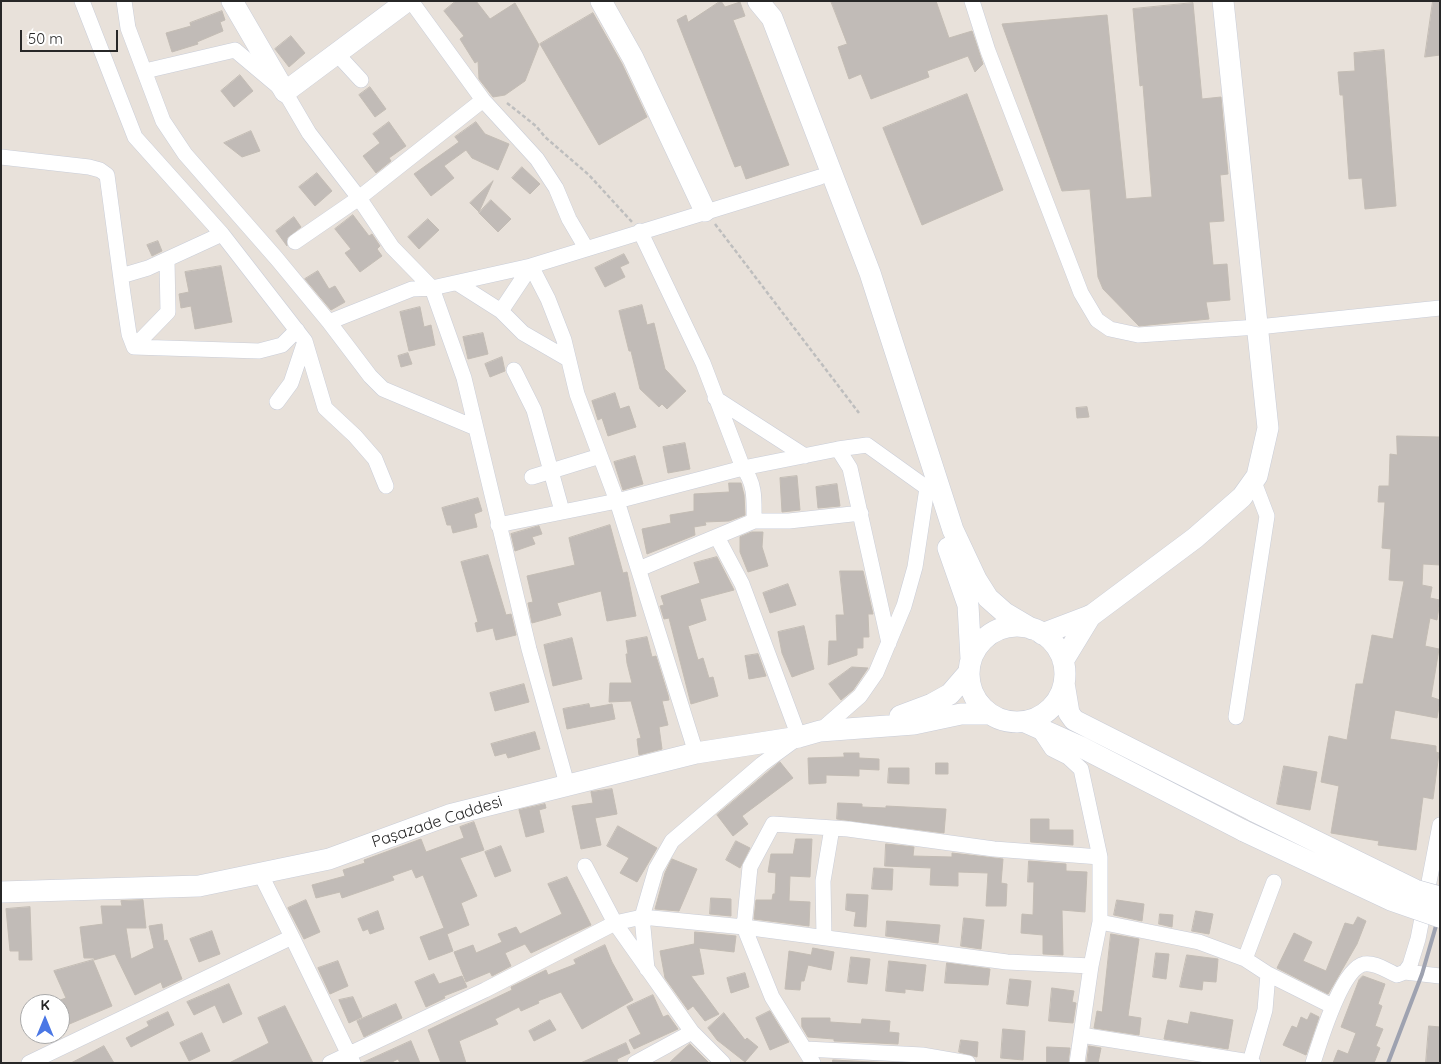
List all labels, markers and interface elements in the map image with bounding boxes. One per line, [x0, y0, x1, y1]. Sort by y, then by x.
scale bar [22, 20, 120, 52]
text: 50 m [28, 29, 63, 48]
street label: Paşazade Caddesi [369, 792, 505, 852]
north arrow [20, 994, 70, 1044]
text: K [40, 996, 50, 1014]

